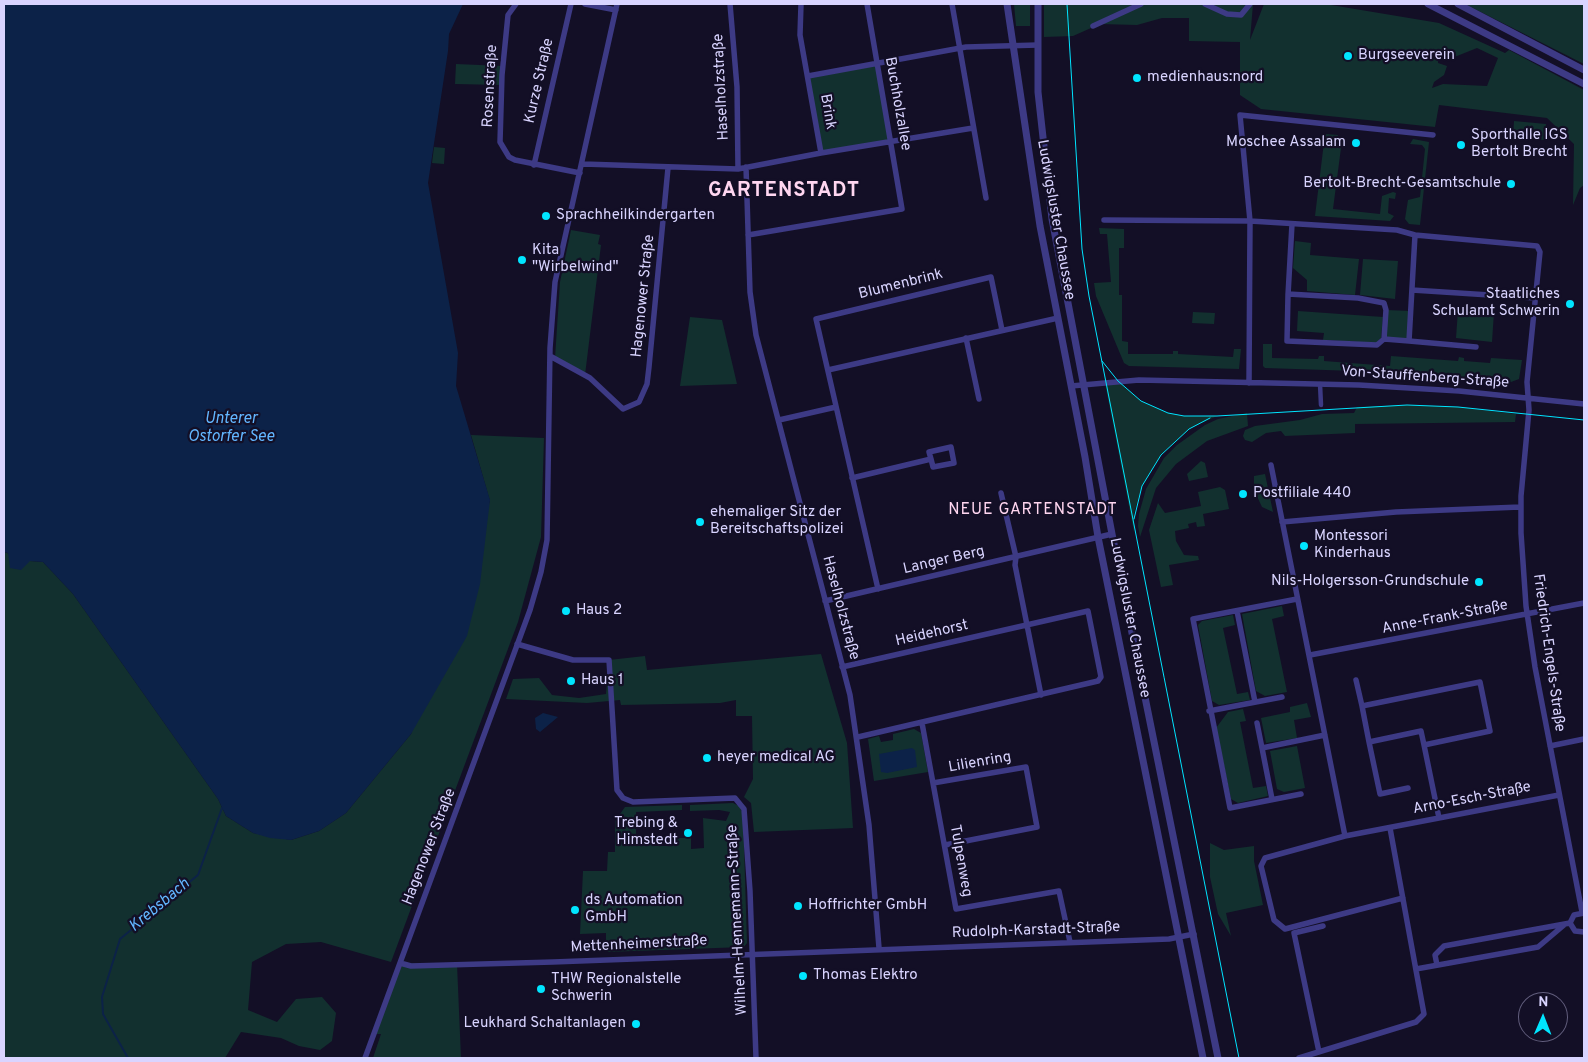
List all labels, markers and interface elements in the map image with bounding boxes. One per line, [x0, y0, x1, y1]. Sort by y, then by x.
street label: Haselholzstraße [710, 33, 734, 141]
street label: Kurze Straße [521, 37, 559, 125]
street label: Rosenstraße [480, 44, 502, 128]
place label: Burgseeverein [1358, 47, 1455, 65]
marker: Burgseeverein [1342, 50, 1354, 62]
street label: Buchholzallee [880, 56, 914, 152]
place label: medienhaus:nord [1147, 69, 1263, 87]
marker: medienhaus:nord [1131, 72, 1143, 84]
street label: Brink [815, 93, 839, 131]
place label: Sporthalle IGS Bertolt Brecht [1471, 127, 1568, 162]
place label: Moschee Assalam [1226, 134, 1346, 152]
marker: Moschee Assalam [1350, 137, 1362, 149]
street label: Ludwigsluster Chaussee [1032, 138, 1078, 302]
marker: Sporthalle IGS Bertolt Brecht [1455, 139, 1467, 151]
place label: Bertolt-Brecht-Gesamtschule [1303, 175, 1501, 193]
marker: Bertolt-Brecht-Gesamtschule [1505, 178, 1517, 190]
district label: GARTENSTADT [707, 180, 861, 204]
place label: Sprachheilkindergarten [556, 207, 715, 225]
marker: Sprachheilkindergarten [540, 210, 552, 222]
street label: Hagenower Straße [629, 234, 659, 358]
place label: Kita "Wirbelwind" [532, 242, 619, 277]
marker: Kita "Wirbelwind" [516, 254, 528, 266]
street label: Blumenbrink [857, 266, 945, 304]
place label: Staatliches Schulamt Schwerin [1432, 286, 1560, 321]
marker: Staatliches Schulamt Schwerin [1564, 298, 1576, 310]
street label: Von-Stauffenberg-Straße [1340, 363, 1510, 393]
water label: Unterer Ostorfer See [188, 410, 274, 448]
place label: Postfiliale 440 [1253, 485, 1351, 503]
marker: Postfiliale 440 [1237, 488, 1249, 500]
district label: NEUE GARTENSTADT [946, 501, 1120, 521]
place label: ehemaliger Sitz der Bereitschaftspolizei [710, 504, 844, 539]
marker: ehemaliger Sitz der Bereitschaftspolizei [694, 516, 706, 528]
place label: Montessori Kinderhaus [1314, 528, 1391, 563]
street label: Ludwigsluster Chaussee [1105, 537, 1153, 699]
marker: Montessori Kinderhaus [1298, 540, 1310, 552]
street label: Langer Berg [901, 543, 987, 579]
street label: Haselholzstraße [817, 554, 863, 662]
place label: Nils-Holgersson-Grundschule [1271, 573, 1469, 591]
street label: Friedrich-Engels-Straße [1528, 573, 1568, 733]
marker: Nils-Holgersson-Grundschule [1473, 576, 1485, 588]
street label: Anne-Frank-Straße [1380, 597, 1510, 639]
place label: Haus 2 [576, 602, 622, 620]
marker: Haus 2 [560, 605, 572, 617]
street label: Heidehorst [894, 617, 970, 651]
place label: Haus 1 [581, 672, 624, 690]
marker: Haus 1 [565, 675, 577, 687]
place label: heyer medical AG [717, 749, 835, 767]
street label: Lilienring [947, 749, 1013, 777]
marker: heyer medical AG [701, 752, 713, 764]
street label: Arno-Esch-Straße [1411, 779, 1533, 819]
street label: Hagenower Straße [399, 786, 461, 908]
place label: Trebing & Himstedt [614, 815, 678, 850]
street label: Tulpenweg [945, 823, 975, 899]
street label: Wilhelm-Hennemann-Straße [724, 824, 752, 1016]
marker: Trebing & Himstedt [682, 827, 694, 839]
water label: Krebsbach [126, 875, 194, 937]
place label: ds Automation GmbH [585, 892, 683, 927]
place label: Hoffrichter GmbH [808, 897, 927, 915]
marker: Hoffrichter GmbH [792, 900, 804, 912]
marker: ds Automation GmbH [569, 904, 581, 916]
street label: Rudolph-Karstadt-Straße [952, 919, 1120, 943]
street label: Mettenheimerstraße [570, 932, 708, 958]
place label: Thomas Elektro [813, 967, 918, 985]
marker: Thomas Elektro [797, 970, 809, 982]
place label: THW Regionalstelle Schwerin [551, 971, 681, 1006]
marker: THW Regionalstelle Schwerin [535, 983, 547, 995]
north arrow [1518, 992, 1568, 1042]
text: N [1538, 994, 1548, 1011]
place label: Leukhard Schaltanlagen [463, 1015, 626, 1033]
marker: Leukhard Schaltanlagen [630, 1018, 642, 1030]

